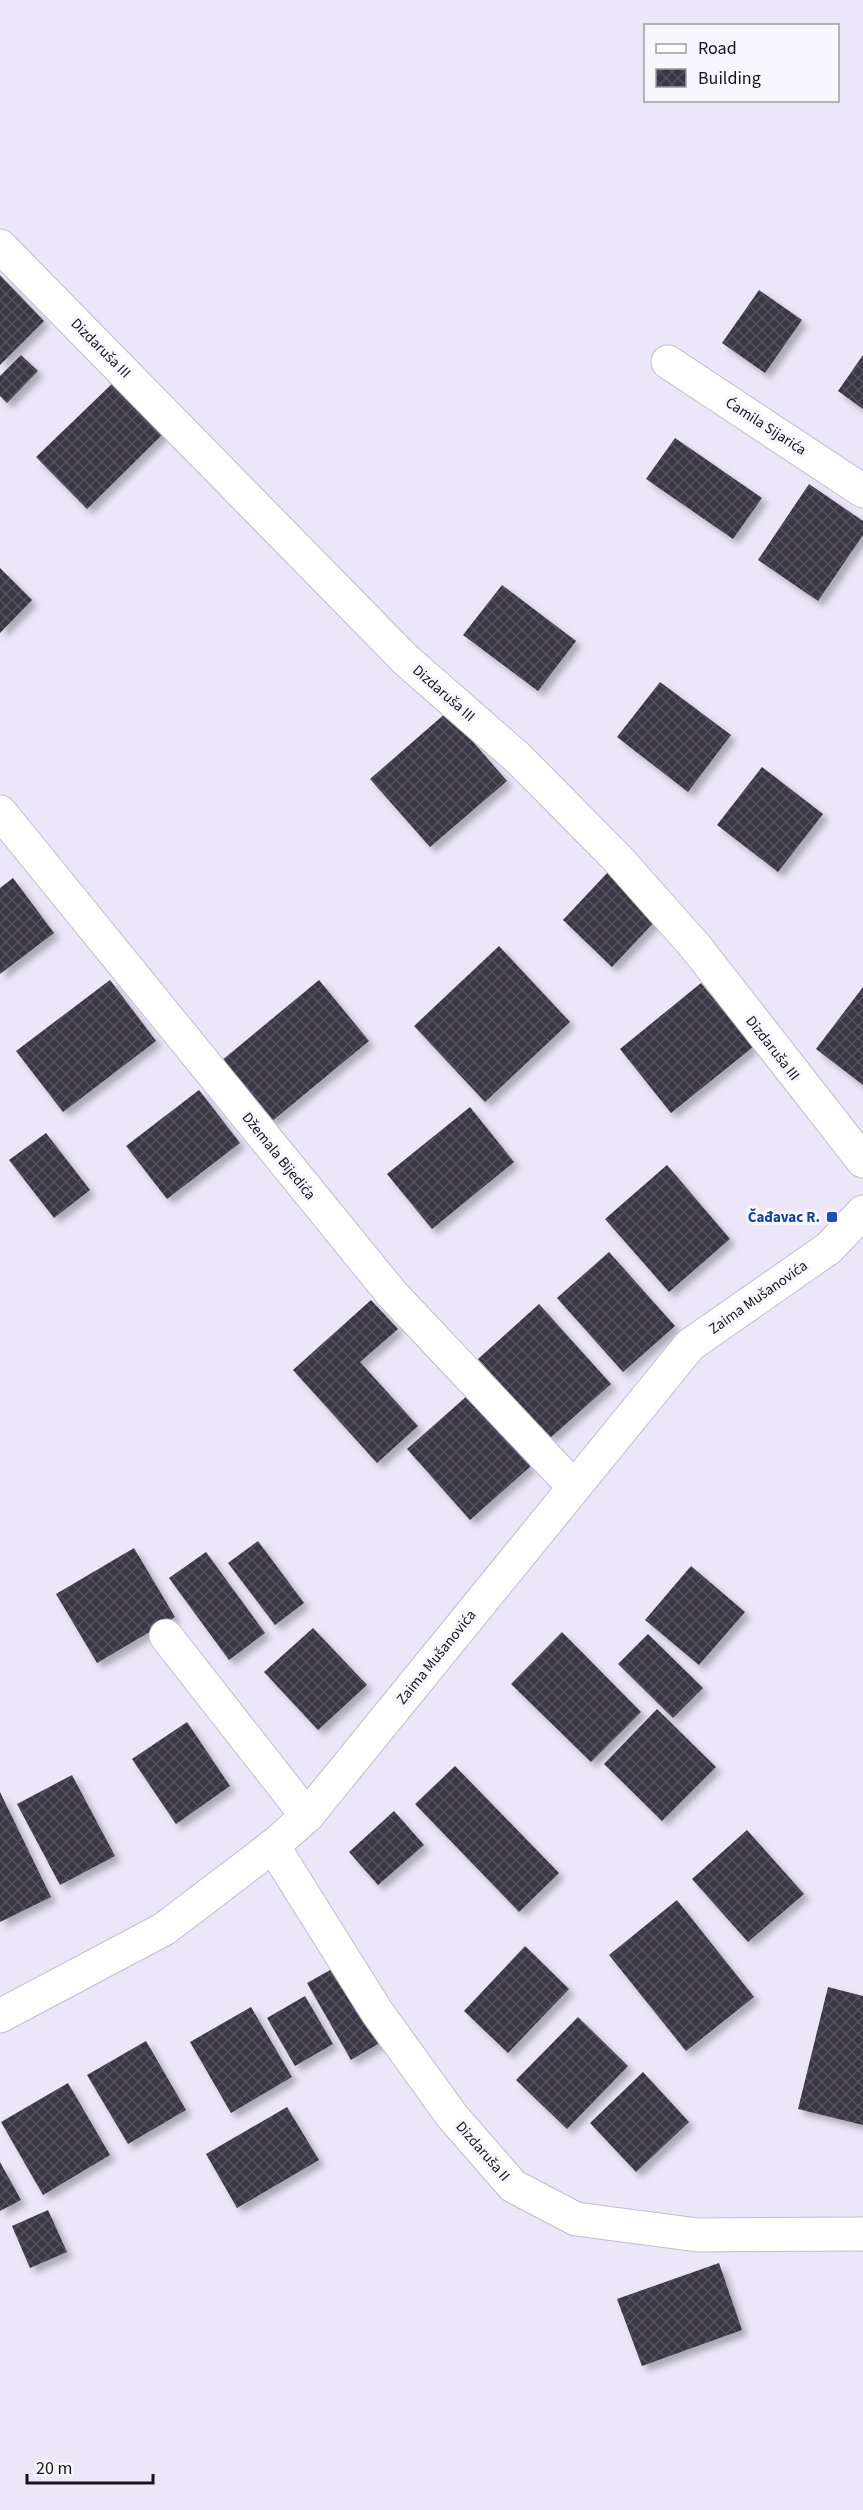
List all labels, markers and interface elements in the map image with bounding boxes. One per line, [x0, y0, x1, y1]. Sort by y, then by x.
legend [644, 24, 839, 102]
text: Road [698, 36, 737, 61]
text: Building [698, 66, 761, 91]
street label: Dizdaruša III [66, 314, 135, 383]
street label: Ćamila Sijarića [721, 392, 810, 460]
street label: Dizdaruša III [408, 660, 480, 727]
street label: Dizdaruša III [741, 1011, 805, 1085]
street label: Džemala Bijedića [237, 1108, 320, 1205]
place label: Čađavac R. [748, 1207, 820, 1228]
marker: Čađavac R. [825, 1210, 839, 1224]
street label: Zaima Mušanovića [705, 1255, 812, 1339]
street label: Zaima Mušanovića [392, 1606, 481, 1709]
street label: Dizdaruša II [451, 2117, 515, 2186]
scale bar [27, 2447, 153, 2485]
text: 20 m [36, 2456, 72, 2481]

